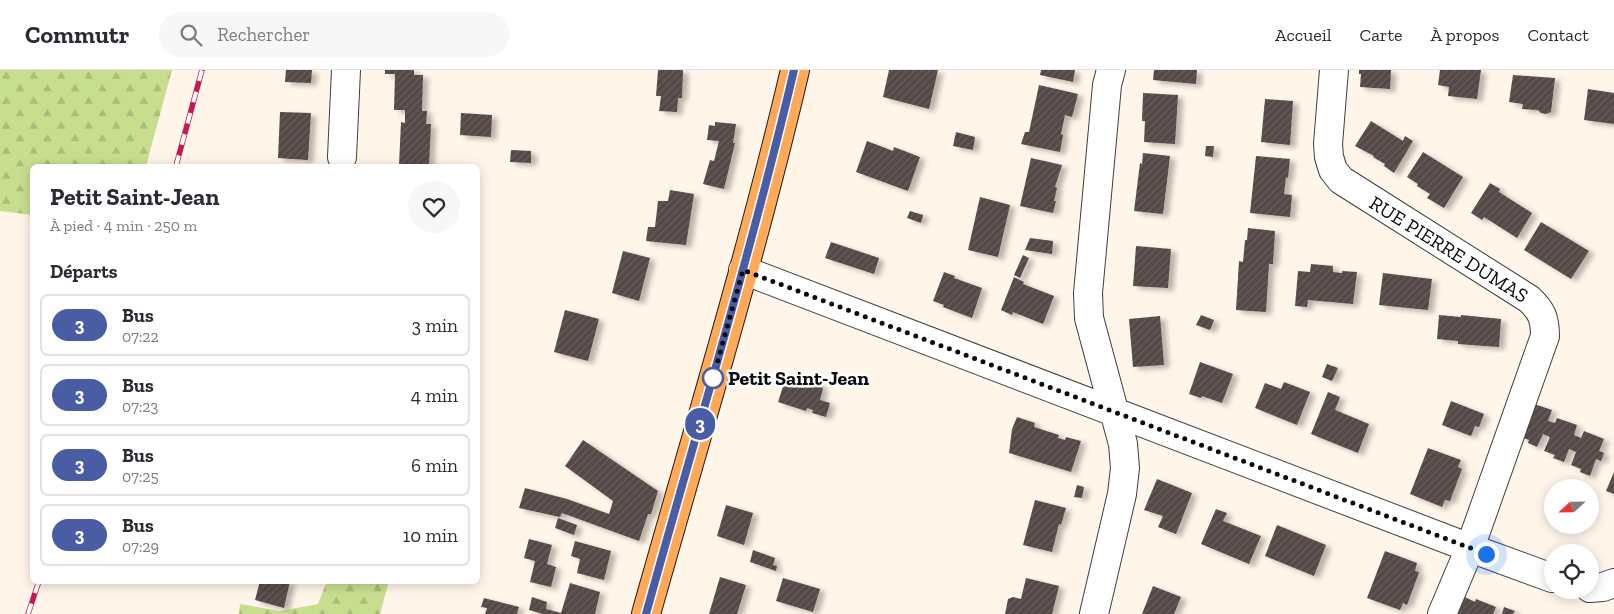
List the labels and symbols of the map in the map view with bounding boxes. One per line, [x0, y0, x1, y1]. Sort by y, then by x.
street label: RUE PIERRE DUMAS [1365, 190, 1533, 308]
place label: Petit Saint-Jean [728, 366, 869, 390]
marker: Petit Saint-Jean [702, 367, 724, 389]
line badge: 3 [684, 408, 716, 440]
north arrow [1544, 479, 1599, 534]
your location [1474, 542, 1499, 567]

